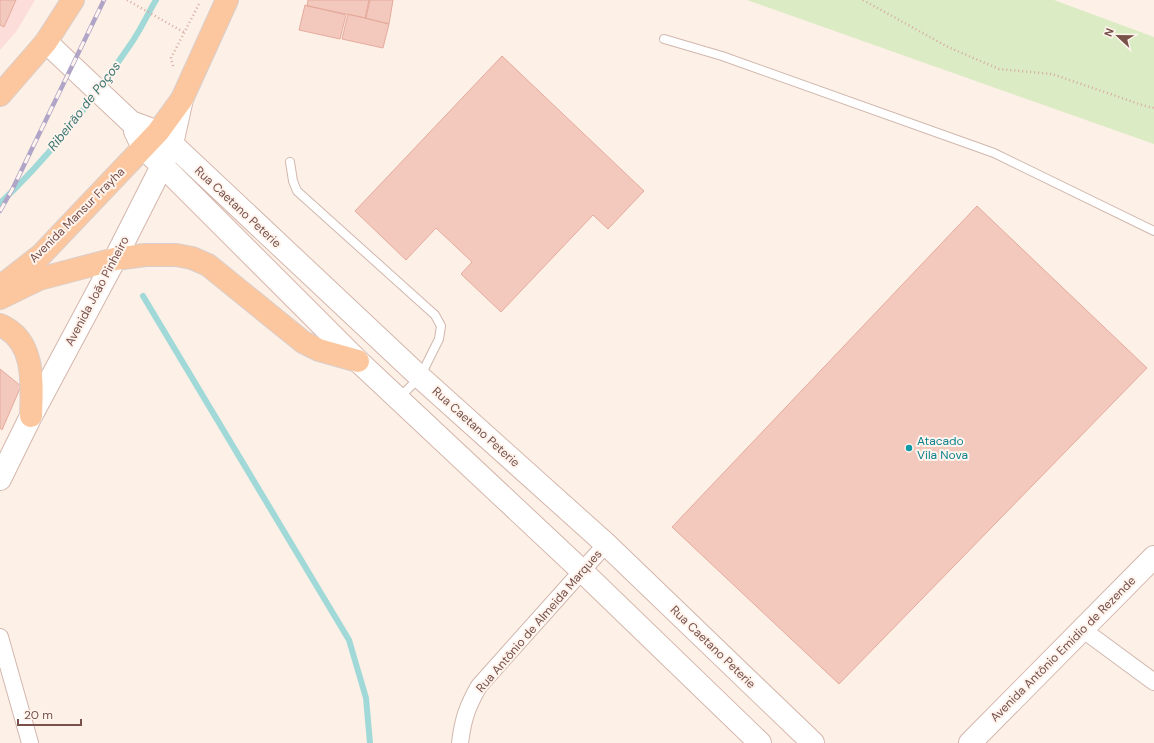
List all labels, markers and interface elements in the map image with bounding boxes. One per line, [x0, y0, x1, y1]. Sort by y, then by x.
north arrow [1098, 16, 1138, 56]
text: N [1101, 26, 1117, 39]
water label: Ribeirão de Poços [44, 58, 124, 154]
street label: Rua Caetano Peterie [191, 163, 285, 251]
street label: Avenida Mansur Frayha [26, 164, 128, 266]
street label: Avenida João Pinheiro [61, 233, 133, 349]
street label: Rua Caetano Peterie [429, 383, 523, 471]
place label: Atacado Vila Nova [917, 433, 968, 463]
marker: Atacado Vila Nova [904, 443, 914, 453]
street label: Rua Antônio de Almeida Marques [473, 546, 605, 696]
street label: Avenida Antônio Emidio de Rezende [987, 573, 1139, 725]
street label: Rua Caetano Peterie [667, 602, 759, 692]
scale bar [18, 701, 81, 727]
text: 20 m [24, 707, 53, 723]

